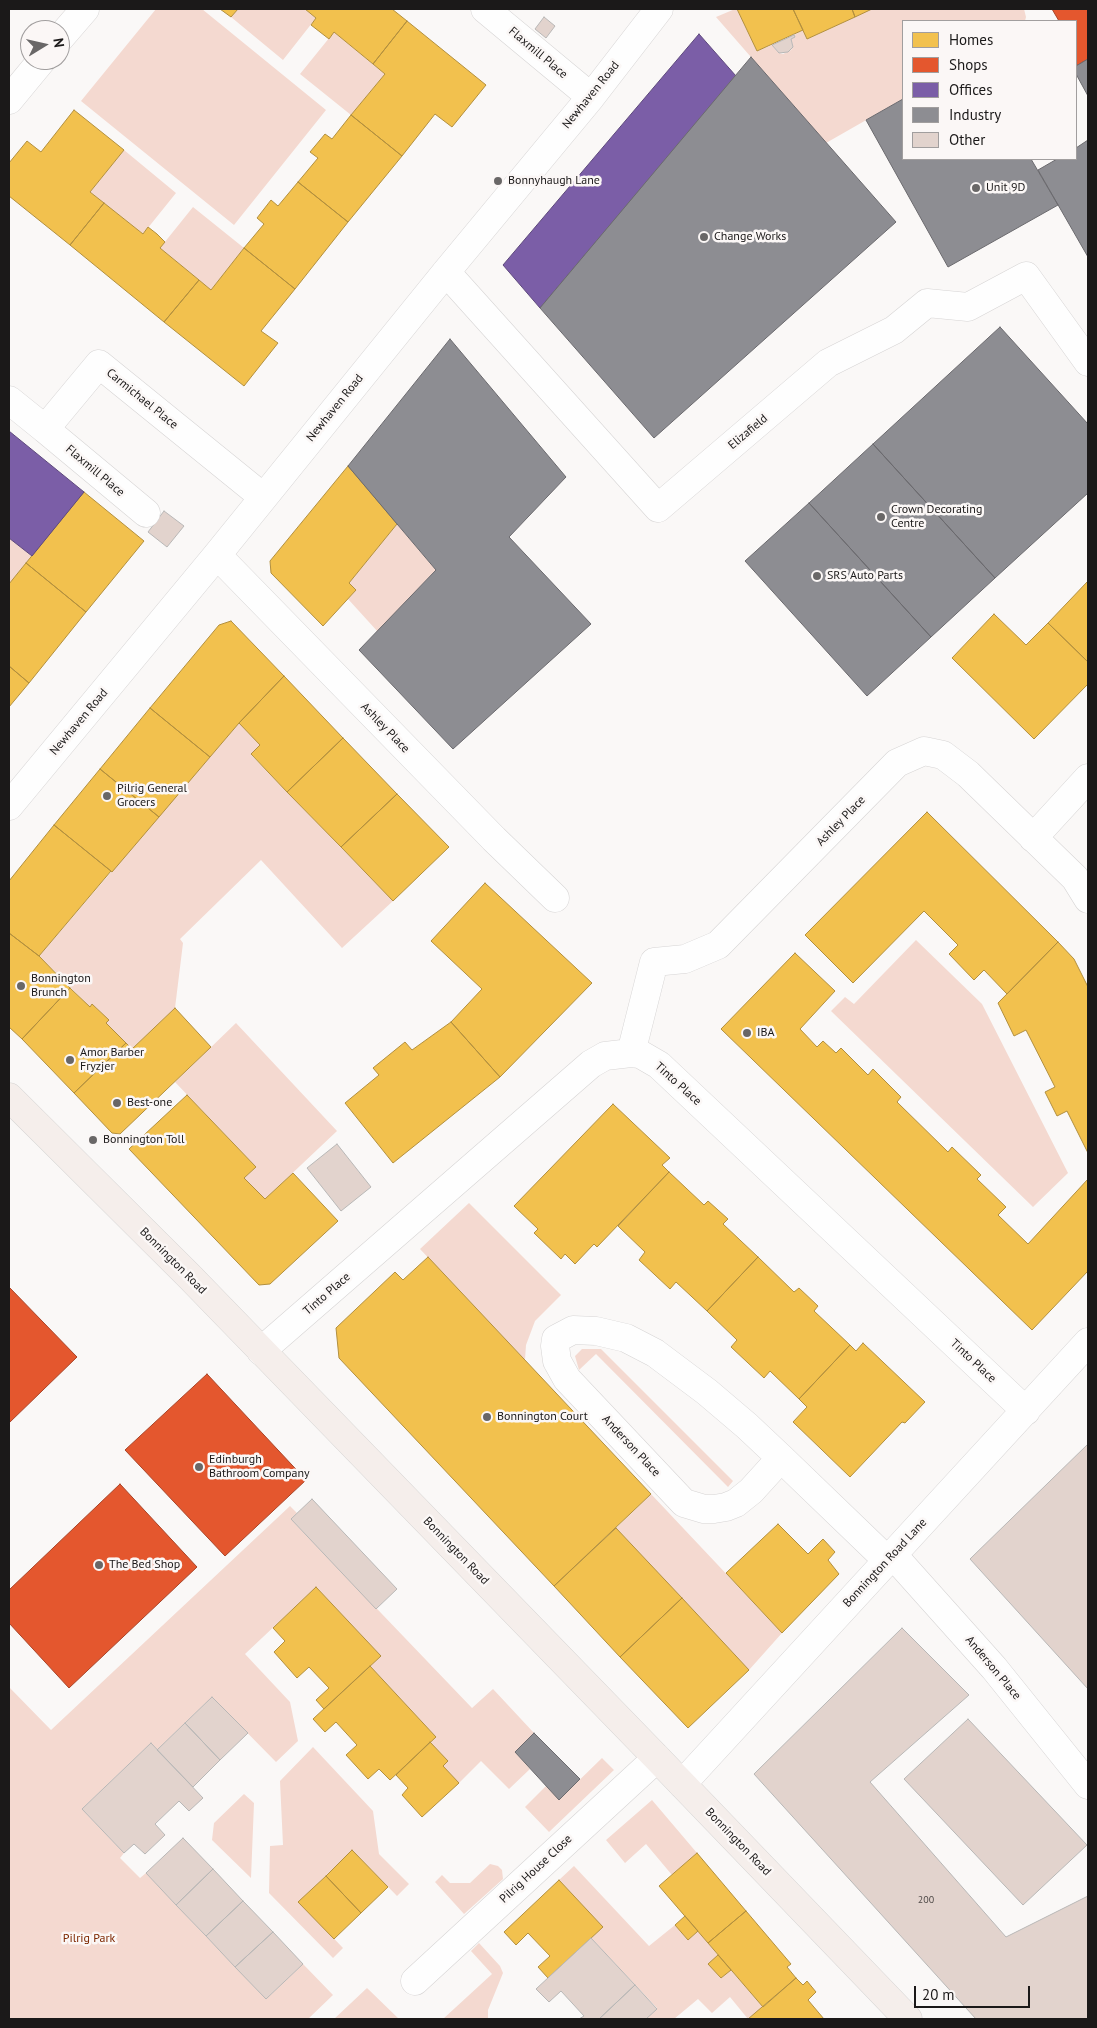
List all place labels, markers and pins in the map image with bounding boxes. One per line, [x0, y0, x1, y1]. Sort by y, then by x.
place label: Bonnyhaugh Lane [508, 174, 600, 188]
marker: Bonnyhaugh Lane [492, 175, 504, 187]
place label: Unit 9D [986, 181, 1025, 195]
marker: Unit 9D [970, 182, 982, 194]
place label: Change Works [714, 230, 786, 244]
marker: Change Works [698, 231, 710, 243]
place label: Crown Decorating Centre [891, 503, 982, 531]
marker: Crown Decorating Centre [875, 511, 887, 523]
place label: SRS Auto Parts [827, 569, 903, 583]
marker: SRS Auto Parts [811, 570, 823, 582]
place label: Pilrig General Grocers [117, 782, 187, 810]
marker: Pilrig General Grocers [101, 790, 113, 802]
place label: Bonnington Brunch [31, 972, 91, 1000]
marker: Bonnington Brunch [15, 980, 27, 992]
place label: IBA [757, 1026, 775, 1040]
marker: IBA [741, 1027, 753, 1039]
place label: Amor Barber Fryzjer [80, 1046, 144, 1074]
marker: Amor Barber Fryzjer [64, 1054, 76, 1066]
place label: Best-one [127, 1096, 172, 1110]
marker: Best-one [111, 1097, 123, 1109]
place label: Bonnington Toll [103, 1133, 184, 1147]
marker: Bonnington Toll [87, 1134, 99, 1146]
place label: Bonnington Court [497, 1410, 588, 1424]
marker: Bonnington Court [481, 1411, 493, 1423]
place label: Edinburgh Bathroom Company [209, 1453, 310, 1481]
marker: Edinburgh Bathroom Company [193, 1461, 205, 1473]
place label: The Bed Shop [109, 1558, 180, 1572]
marker: The Bed Shop [93, 1559, 105, 1571]

